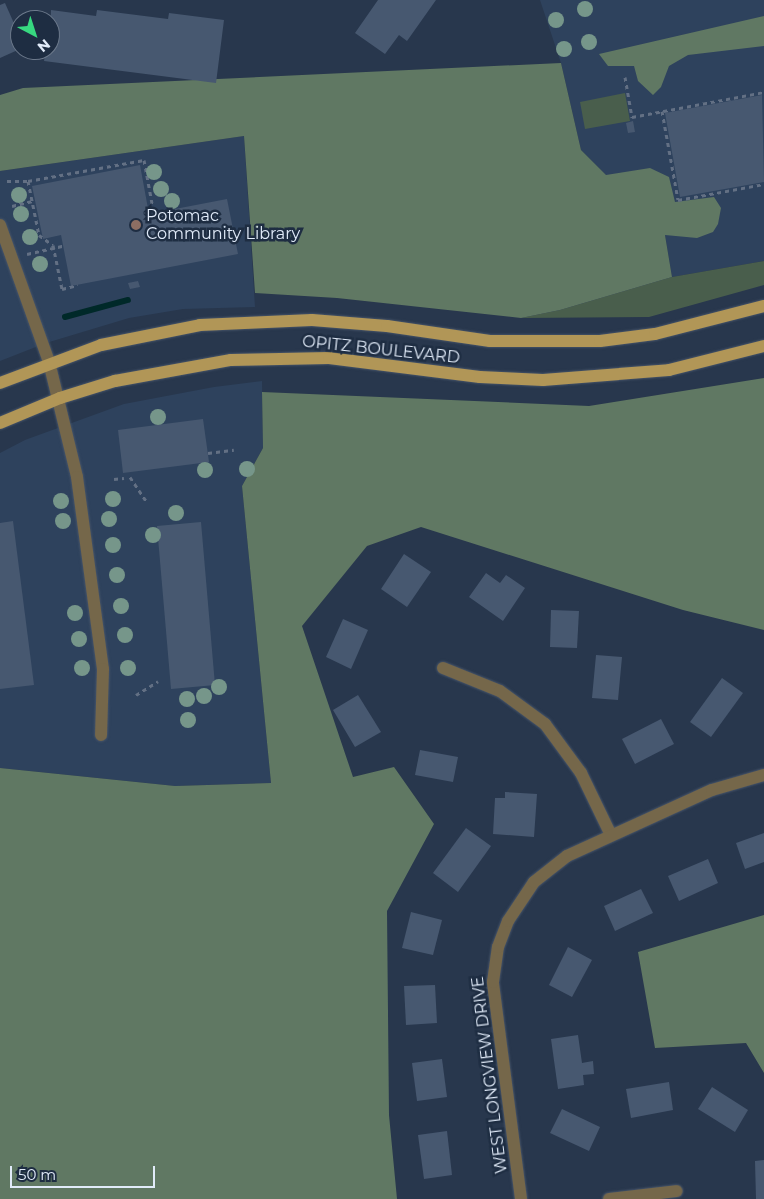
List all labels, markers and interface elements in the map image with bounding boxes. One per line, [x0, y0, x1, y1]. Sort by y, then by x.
north arrow [10, 10, 60, 60]
text: N [34, 35, 54, 56]
place label: Potomac Community Library [146, 206, 300, 244]
marker: Potomac Community Library [130, 219, 142, 231]
street label: OPITZ BOULEVARD [301, 332, 461, 368]
street label: WEST LONGVIEW DRIVE [468, 975, 512, 1175]
scale bar [12, 1156, 158, 1188]
text: 50 m [18, 1165, 56, 1184]

